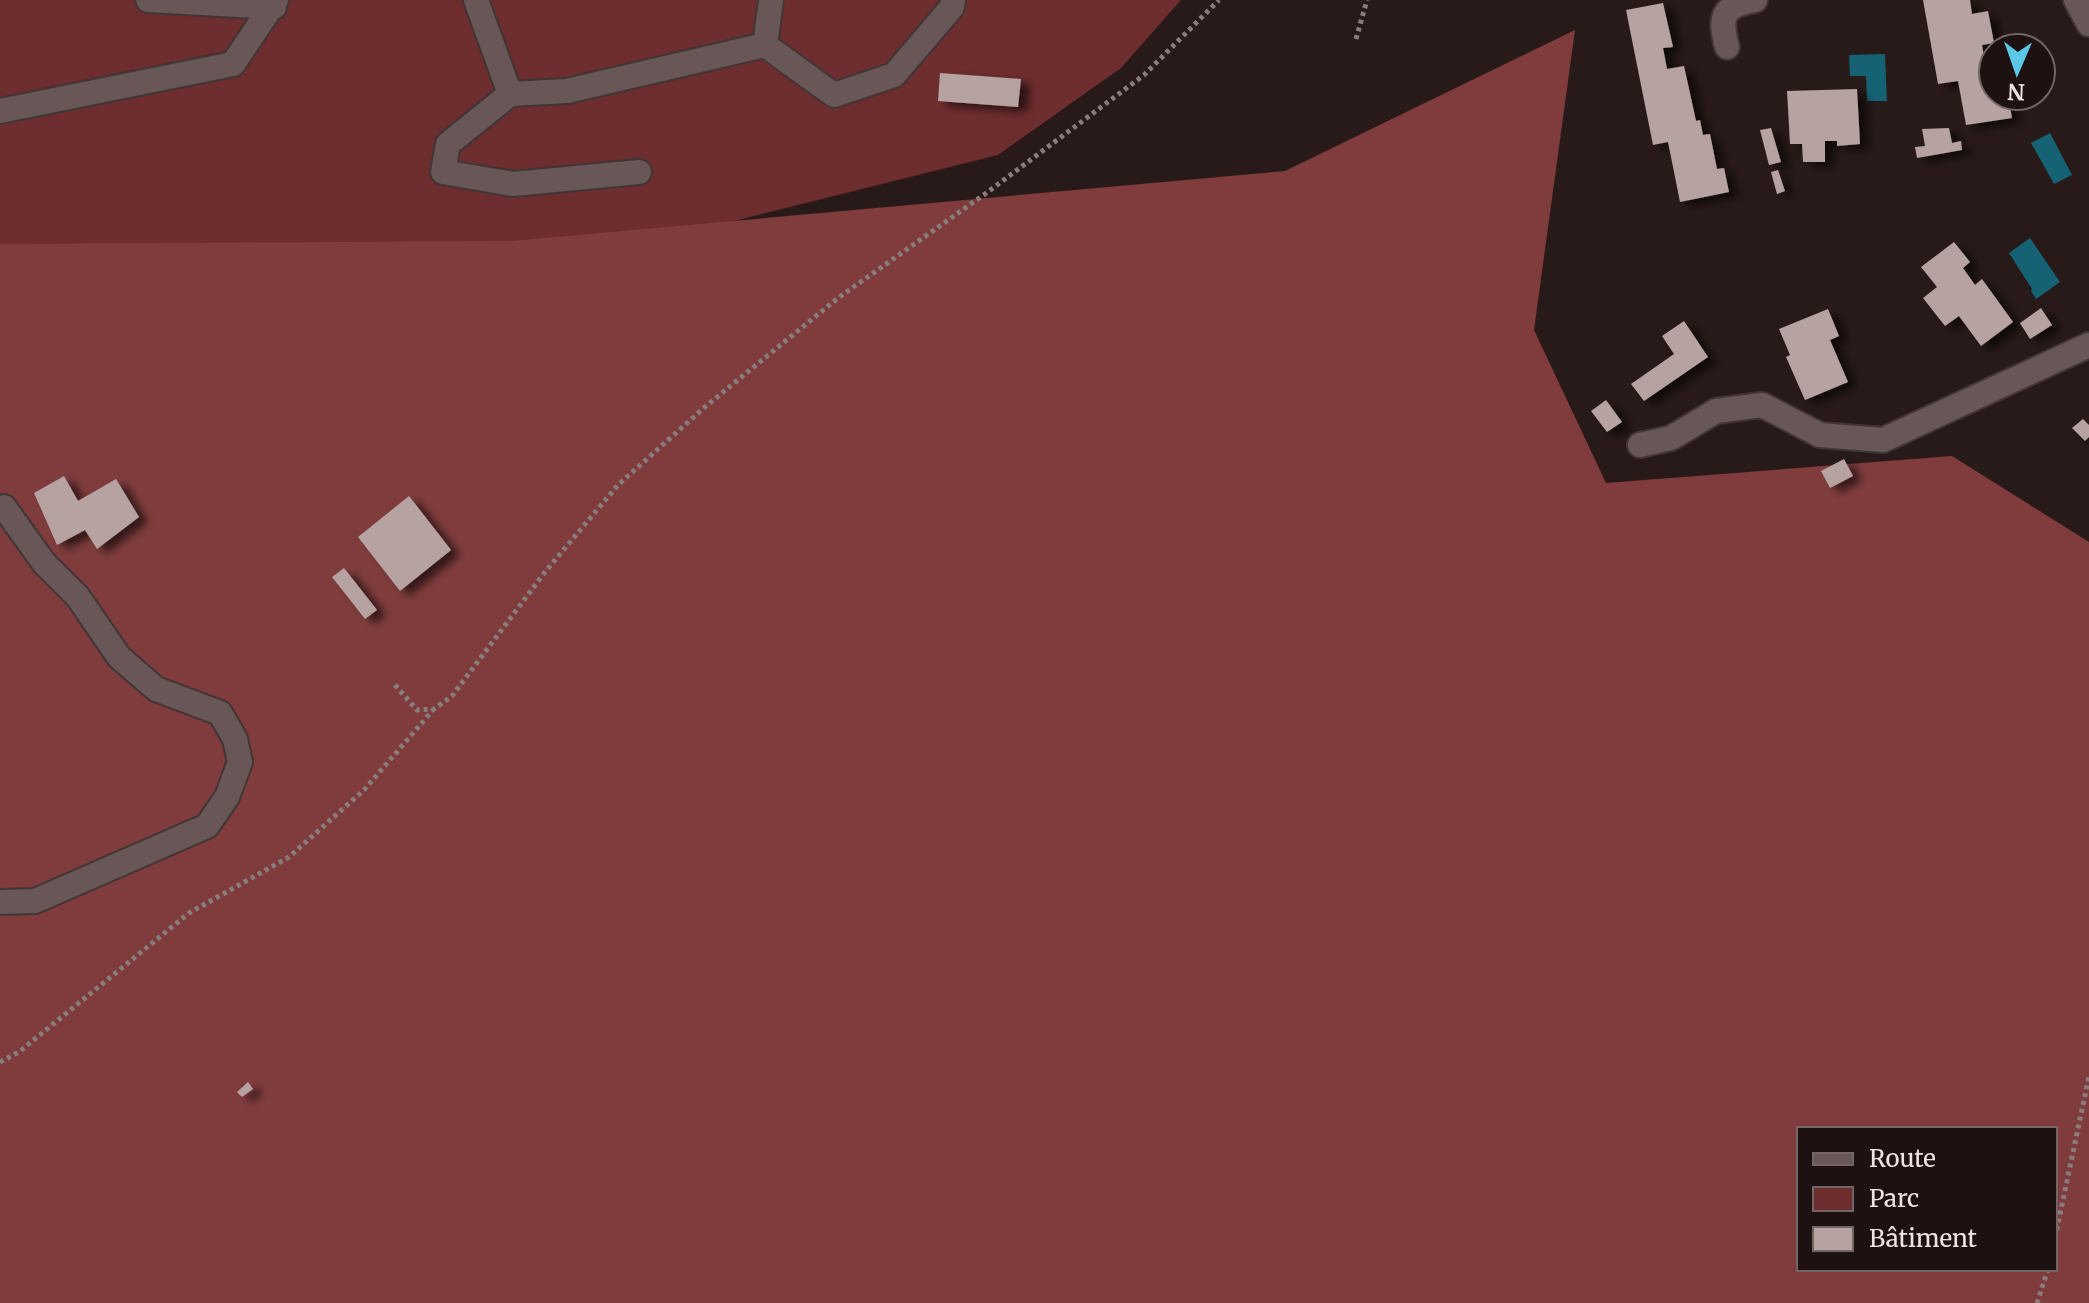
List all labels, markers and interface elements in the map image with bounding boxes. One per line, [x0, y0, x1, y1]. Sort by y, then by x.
north arrow [1977, 32, 2057, 112]
text: N [2007, 78, 2025, 106]
legend [1797, 1127, 2057, 1271]
text: Route [1869, 1143, 1936, 1174]
text: Parc [1869, 1183, 1919, 1214]
text: Bâtiment [1869, 1223, 1978, 1254]

